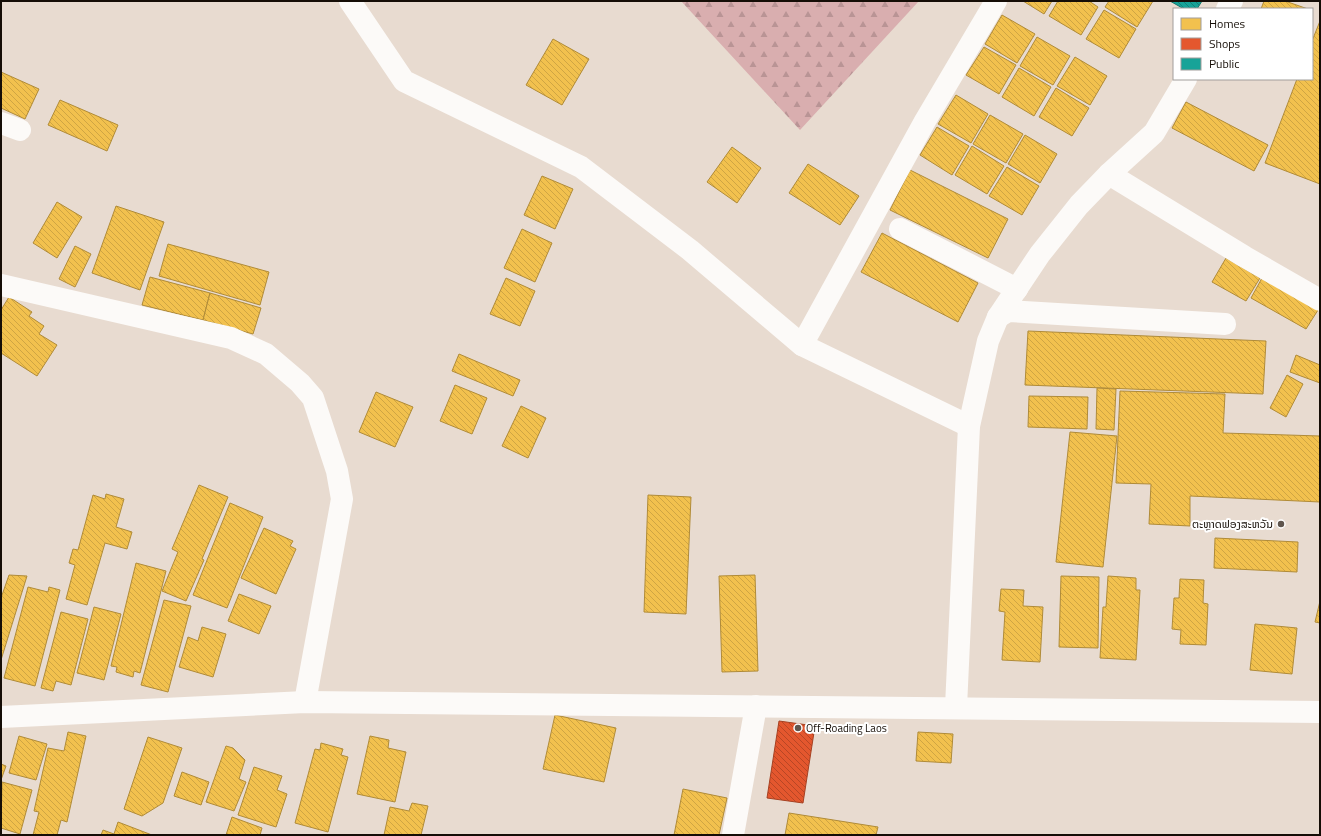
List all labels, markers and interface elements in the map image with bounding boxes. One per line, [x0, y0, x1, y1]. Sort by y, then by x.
legend [1173, 8, 1313, 80]
text: Homes [1209, 14, 1245, 33]
text: Shops [1209, 34, 1241, 53]
text: Public [1209, 54, 1239, 73]
place label: ຕະຫຼາດຟອງສະຫວັນ [1192, 516, 1273, 532]
marker: ຕະຫຼາດຟອງສະຫວັນ [1276, 519, 1286, 529]
place label: Off-Roading Laos [806, 720, 887, 736]
marker: Off-Roading Laos [793, 723, 803, 733]

